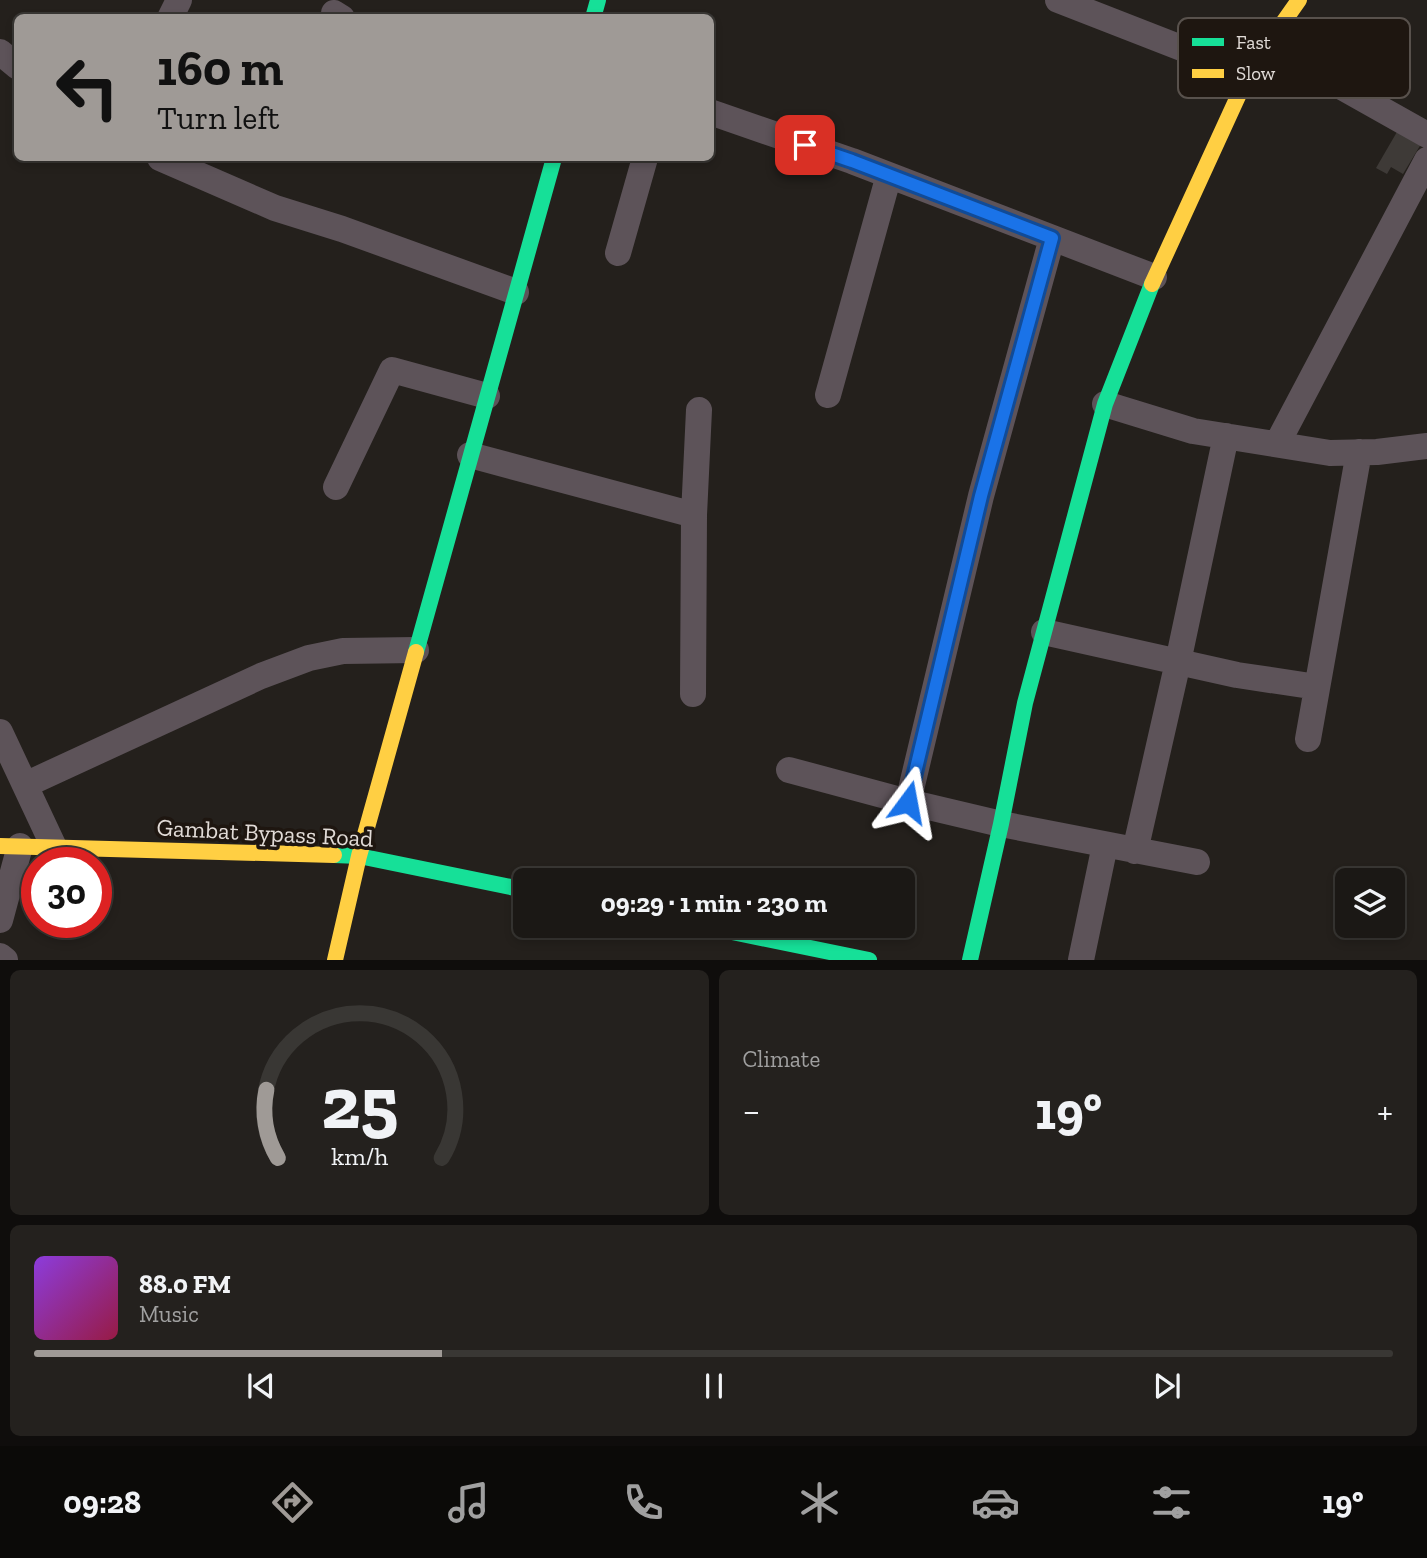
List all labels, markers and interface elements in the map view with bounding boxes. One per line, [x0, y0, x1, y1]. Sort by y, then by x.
legend [1178, 18, 1410, 98]
text: Fast [1236, 31, 1271, 54]
text: 160 m [157, 39, 283, 98]
icon: left [42, 42, 133, 133]
text: Slow [1236, 62, 1276, 85]
text: Turn left [157, 99, 279, 137]
pin [775, 115, 835, 175]
icon: arrive [786, 126, 824, 164]
position arrow [871, 765, 945, 839]
street label: Gambat Bypass Road [156, 812, 374, 853]
speed limit sign: 30 [21, 847, 112, 938]
map controls [1335, 868, 1405, 938]
button: layers [1335, 868, 1405, 938]
text: 09:29 · 1 min · 230 m [601, 887, 827, 919]
text: Climate [743, 1045, 820, 1073]
text: 25 [321, 1060, 398, 1148]
text: 19° [1035, 1080, 1102, 1142]
text: − [743, 1088, 760, 1134]
text: + [1377, 1088, 1393, 1134]
text: km/h [331, 1141, 388, 1171]
text: 88.0 FM [139, 1268, 231, 1300]
text: Music [139, 1300, 199, 1328]
icon: previous [242, 1367, 280, 1405]
icon: pause [695, 1367, 733, 1405]
icon: next [1148, 1367, 1186, 1405]
icon: directions [268, 1478, 317, 1527]
icon: music [444, 1478, 493, 1527]
icon: phone [619, 1478, 668, 1527]
icon: climate [795, 1478, 844, 1527]
icon: car [971, 1478, 1020, 1527]
icon: filters [1147, 1478, 1196, 1527]
text: 09:28 [63, 1483, 141, 1521]
text: 19° [1322, 1483, 1364, 1521]

